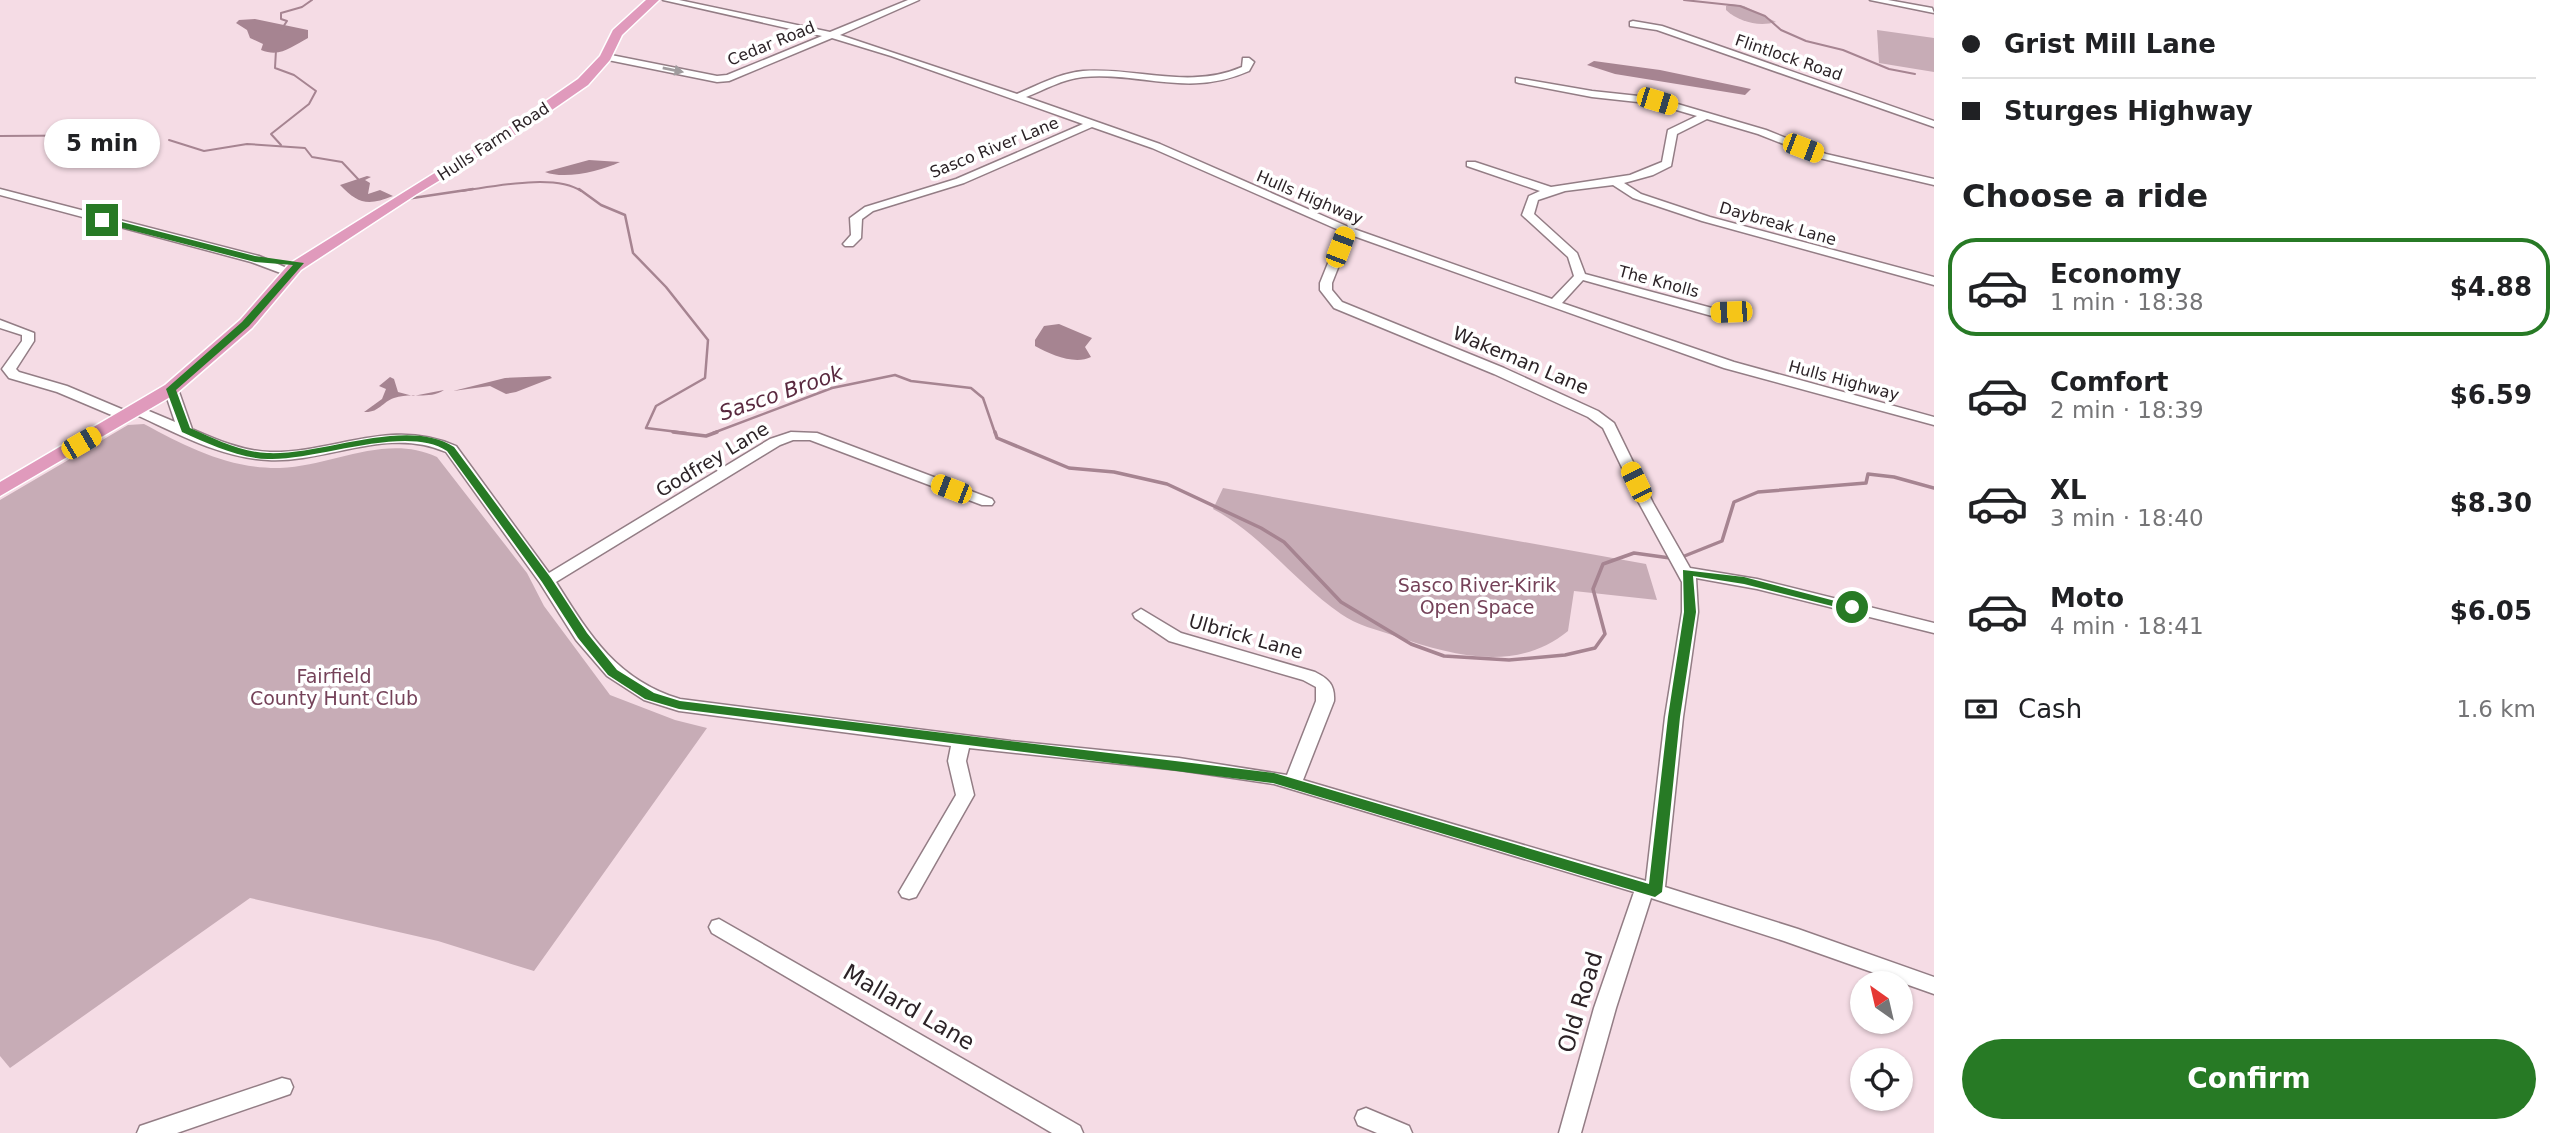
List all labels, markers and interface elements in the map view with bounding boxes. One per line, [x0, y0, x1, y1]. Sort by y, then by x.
street label: Cedar Road [725, 17, 818, 70]
text: Grist Mill Lane [2004, 29, 2216, 59]
street label: Flintlock Road [1733, 30, 1845, 85]
one-way arrow [662, 65, 684, 76]
car [1634, 85, 1681, 117]
text: Sturges Highway [2004, 96, 2253, 126]
street label: Hulls Farm Road [434, 98, 553, 185]
street label: Sasco River Lane [927, 113, 1061, 182]
callout: 5 min [44, 118, 160, 168]
text: 5 min [66, 130, 138, 156]
car [1780, 131, 1827, 165]
street label: Hulls Highway [1254, 167, 1366, 228]
text: Choose a ride [1962, 177, 2208, 215]
street label: Daybreak Lane [1717, 198, 1838, 249]
route end [86, 204, 118, 236]
car [1323, 224, 1358, 270]
icon: car [1966, 256, 2029, 319]
text: Economy [2050, 259, 2181, 289]
street label: The Knolls [1616, 261, 1701, 301]
text: $4.88 [2450, 272, 2532, 302]
text: 1 min · 18:38 [2050, 289, 2204, 315]
car [1710, 301, 1753, 323]
street label: Wakeman Lane [1450, 321, 1592, 399]
street label: Hulls Highway [1787, 357, 1901, 404]
water label: Sasco Brook [716, 360, 847, 425]
icon: car [1966, 364, 2029, 427]
text: Comfort [2050, 367, 2168, 397]
text: $6.59 [2450, 380, 2532, 410]
text: 2 min · 18:39 [2050, 397, 2204, 423]
street label: Godfrey Lane [652, 417, 772, 501]
car [58, 423, 105, 463]
car [1618, 459, 1655, 505]
car [928, 472, 975, 506]
icon: car [1966, 472, 2029, 535]
text: XL [2050, 475, 2087, 505]
text: $8.30 [2450, 488, 2532, 518]
text: 3 min · 18:40 [2050, 505, 2204, 531]
park label: Sasco River-Kirik Open Space [1398, 574, 1556, 618]
icon: car [1966, 580, 2029, 643]
text: Moto [2050, 583, 2124, 613]
route start [1836, 591, 1868, 623]
text: $6.05 [2450, 596, 2532, 626]
street label: Ulbrick Lane [1186, 609, 1306, 663]
text: 4 min · 18:41 [2050, 613, 2204, 639]
park label: Fairfield County Hunt Club [250, 665, 418, 709]
icon: cash [1962, 690, 2000, 728]
text: Cash [2018, 694, 2082, 724]
text: 1.6 km [2456, 696, 2536, 722]
street label: Old Road [1552, 948, 1608, 1056]
street label: Mallard Lane [839, 959, 979, 1055]
north arrow [1850, 971, 1913, 1034]
map controls [1850, 971, 1913, 1111]
button: Confirm [1962, 1039, 2536, 1119]
button: locate [1850, 1048, 1913, 1111]

